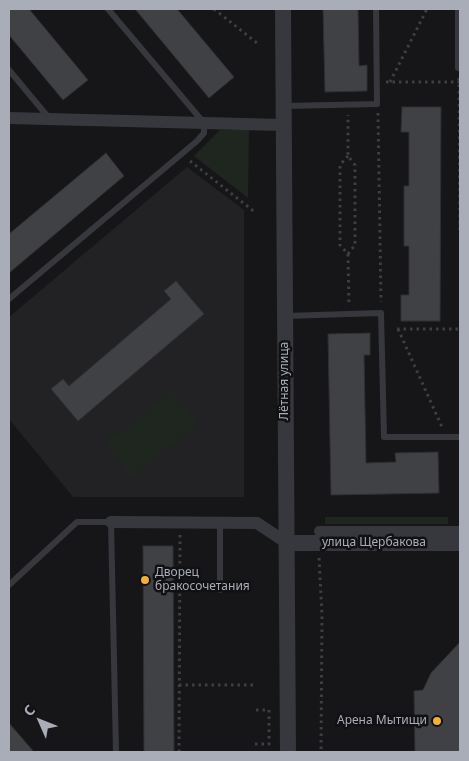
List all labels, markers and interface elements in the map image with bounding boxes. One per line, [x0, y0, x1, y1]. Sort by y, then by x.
street label: Лётная улица [278, 342, 292, 420]
street label: улица Щербакова [322, 536, 426, 550]
place label: Дворец бракосочетания [155, 566, 250, 594]
marker: Дворец бракосочетания [139, 574, 151, 586]
north arrow [15, 696, 65, 746]
text: С [19, 700, 39, 720]
place label: Арена Мытищи [337, 714, 427, 728]
marker: Арена Мытищи [431, 715, 443, 727]

